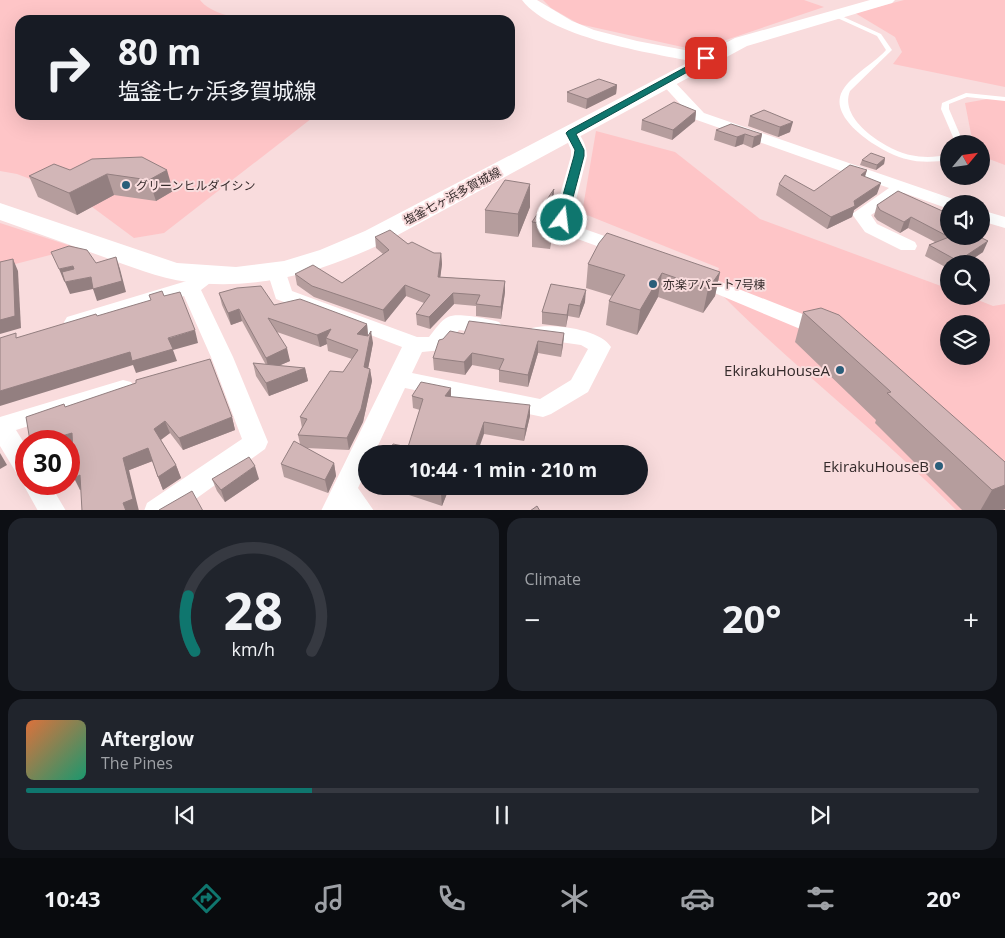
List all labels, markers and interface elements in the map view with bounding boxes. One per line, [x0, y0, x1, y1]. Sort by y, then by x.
text: 80 m [118, 28, 201, 75]
icon: right [35, 35, 100, 100]
pin [685, 37, 727, 79]
icon: arrive [692, 44, 720, 72]
text: 塩釜七ヶ浜多賀城線 [118, 75, 316, 105]
north arrow [940, 135, 990, 185]
map controls [940, 135, 990, 365]
street label: 塩釜七ヶ浜多賀城線 [400, 163, 504, 229]
place label: グリーンヒルダイシン [136, 177, 255, 194]
marker: グリーンヒルダイシン [120, 179, 132, 191]
position arrow [535, 193, 587, 245]
button: sound [940, 195, 990, 245]
button: search [940, 255, 990, 305]
place label: 亦楽アパート7号棟 [663, 276, 766, 293]
marker: 亦楽アパート7号棟 [647, 278, 659, 290]
button: layers [940, 315, 990, 365]
place label: EkirakuHouseA [724, 360, 831, 380]
marker: EkirakuHouseA [834, 364, 846, 376]
speed limit sign: 30 [15, 430, 80, 495]
place label: EkirakuHouseB [823, 456, 929, 476]
text: 10:44 · 1 min · 210 m [409, 457, 597, 483]
marker: EkirakuHouseB [933, 460, 945, 472]
text: Climate [525, 568, 581, 590]
text: 28 [224, 574, 283, 645]
text: 20° [722, 592, 782, 644]
text: − [525, 600, 541, 638]
text: + [963, 600, 979, 638]
text: km/h [232, 637, 275, 661]
text: Afterglow [101, 726, 194, 752]
text: The Pines [101, 752, 173, 774]
icon: previous [171, 801, 199, 829]
icon: pause [488, 801, 516, 829]
icon: next [806, 801, 834, 829]
icon: directions [189, 881, 224, 916]
icon: music [312, 881, 347, 916]
icon: phone [434, 881, 469, 916]
icon: climate [557, 881, 592, 916]
icon: car [680, 881, 715, 916]
icon: filters [803, 881, 838, 916]
text: 10:43 [44, 883, 101, 913]
text: 20° [926, 883, 961, 913]

